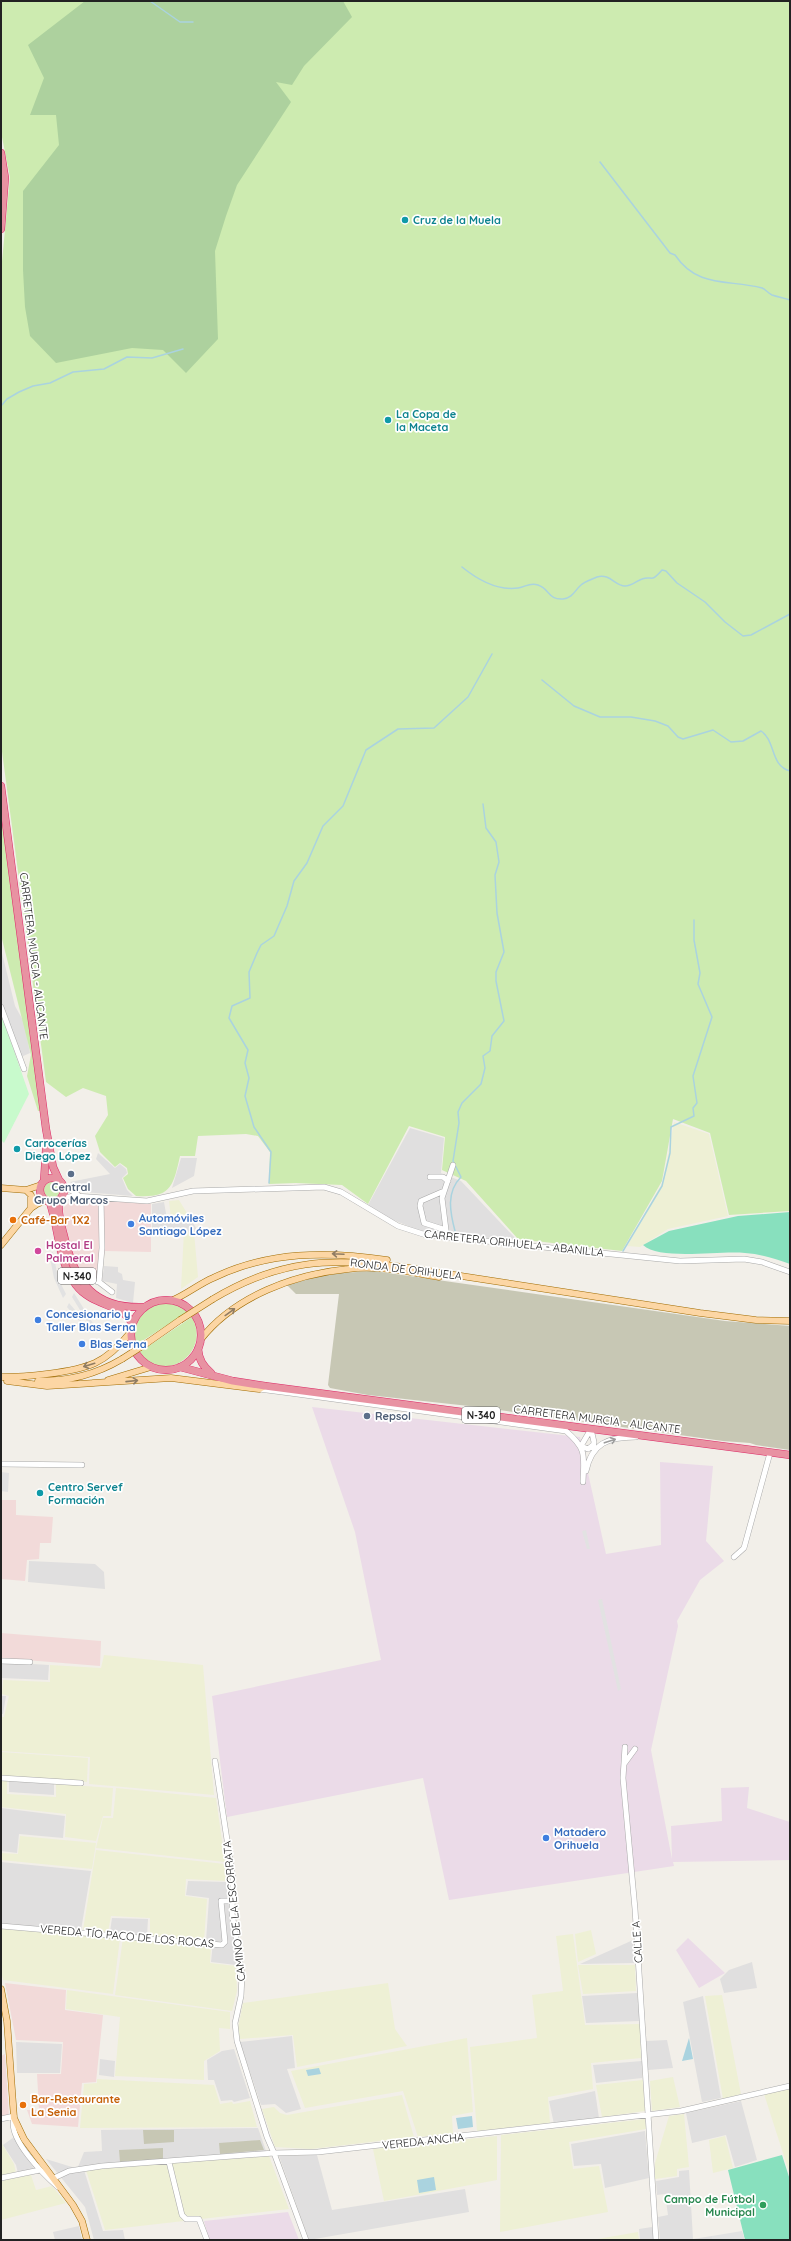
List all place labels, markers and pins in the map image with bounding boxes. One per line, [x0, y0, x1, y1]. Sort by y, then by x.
place label: Cruz de la Muela [413, 213, 501, 227]
marker: Cruz de la Muela [400, 215, 410, 225]
place label: La Copa de la Maceta [396, 407, 457, 434]
marker: La Copa de la Maceta [383, 415, 393, 425]
place label: Carrocerías Diego López [25, 1136, 91, 1163]
marker: Carrocerías Diego López [12, 1144, 22, 1154]
marker: Central Grupo Marcos [66, 1169, 76, 1179]
place label: Central Grupo Marcos [34, 1180, 108, 1207]
place label: Automóviles Santiago López [139, 1211, 222, 1238]
place label: Café-Bar 1X2 [21, 1213, 90, 1227]
marker: Café-Bar 1X2 [8, 1215, 18, 1225]
marker: Automóviles Santiago López [126, 1219, 136, 1229]
place label: Hostal El Palmeral [46, 1238, 94, 1265]
marker: Hostal El Palmeral [33, 1246, 43, 1256]
place label: Concesionario y Taller Blas Serna [46, 1307, 136, 1334]
marker: Concesionario y Taller Blas Serna [33, 1315, 43, 1325]
place label: Blas Serna [90, 1337, 147, 1351]
marker: Blas Serna [77, 1339, 87, 1349]
place label: Repsol [375, 1409, 411, 1423]
marker: Repsol [362, 1411, 372, 1421]
place label: Centro Servef Formación [48, 1480, 123, 1507]
marker: Centro Servef Formación [35, 1488, 45, 1498]
place label: Matadero Orihuela [554, 1825, 606, 1852]
marker: Matadero Orihuela [541, 1833, 551, 1843]
place label: Bar-Restaurante La Senia [31, 2092, 121, 2119]
marker: Bar-Restaurante La Senia [18, 2100, 28, 2110]
place label: Campo de Fútbol Municipal [664, 2192, 755, 2219]
marker: Campo de Fútbol Municipal [758, 2200, 768, 2210]

